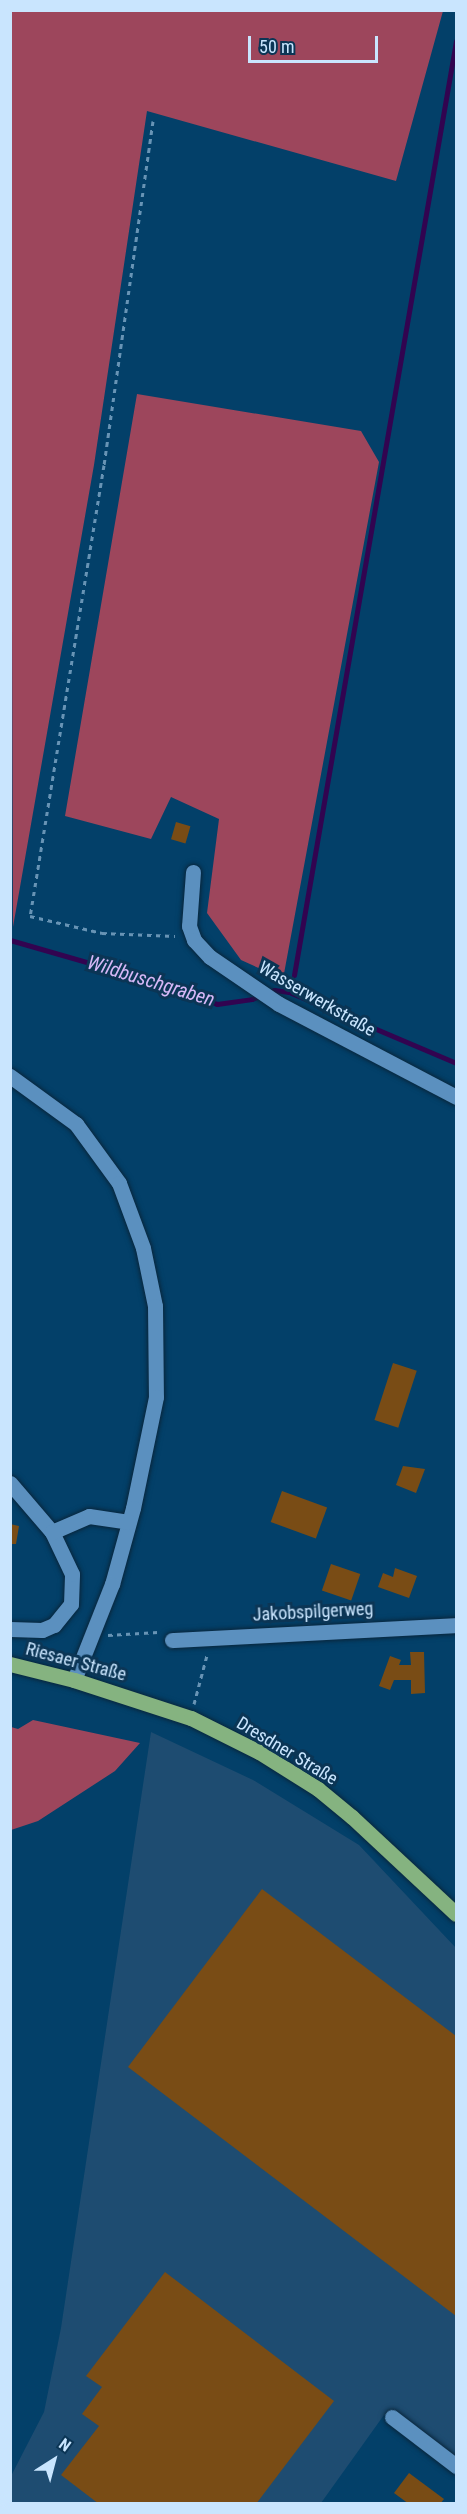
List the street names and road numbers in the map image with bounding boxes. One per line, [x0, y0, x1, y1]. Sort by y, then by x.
street label: Wasserwerkstraße [255, 957, 379, 1041]
street label: Jakobspilgerweg [252, 1598, 374, 1626]
street label: Riesaer Straße [23, 1638, 129, 1686]
street label: Dresdner Straße [232, 1712, 342, 1790]

